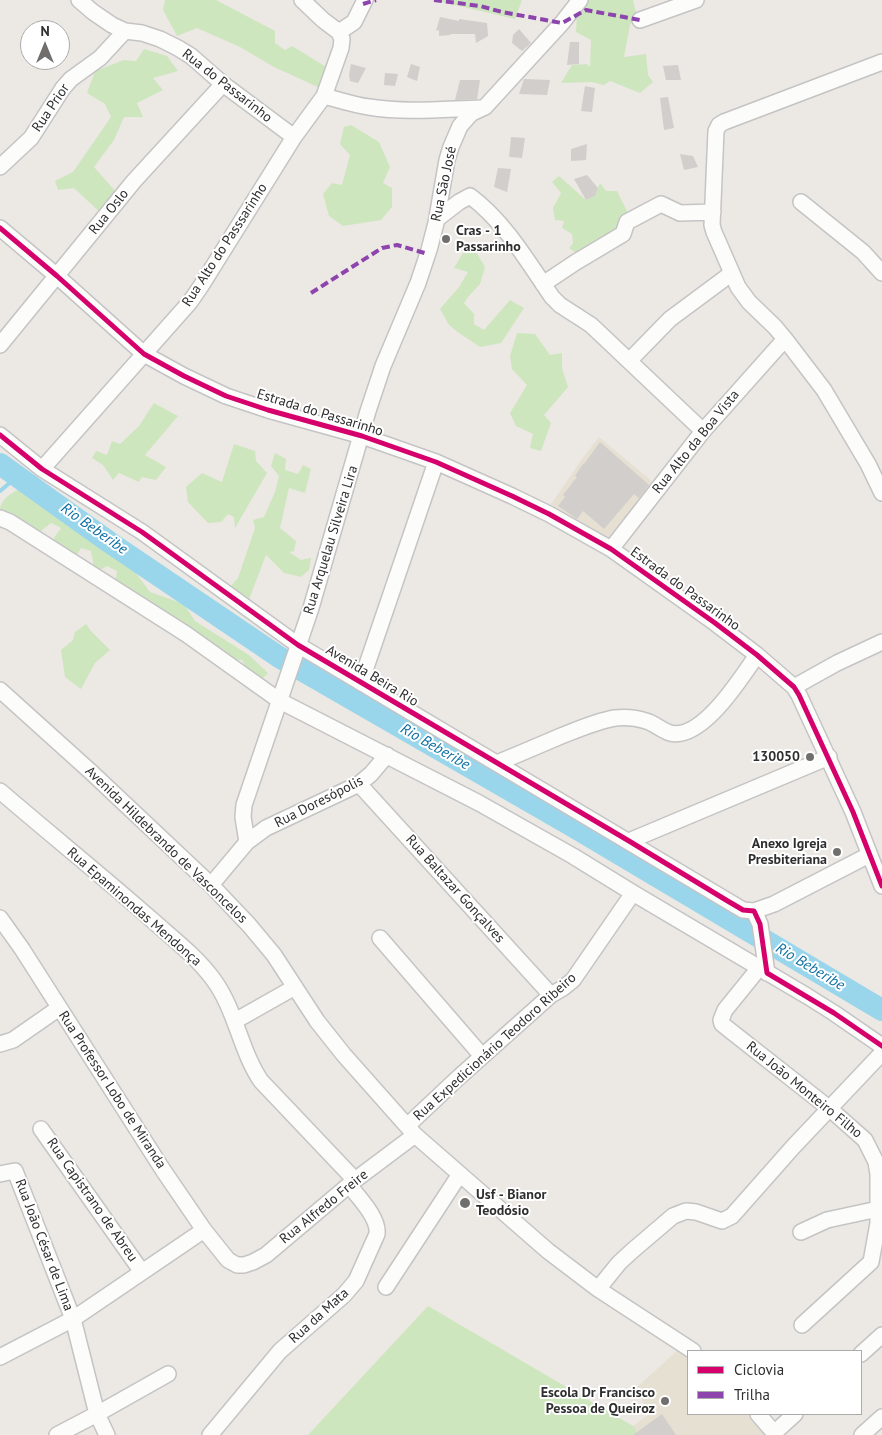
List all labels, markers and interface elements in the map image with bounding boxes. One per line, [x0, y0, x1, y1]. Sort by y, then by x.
north arrow [20, 20, 70, 70]
text: N [40, 22, 50, 40]
street label: Rua do Passarinho [179, 46, 275, 126]
street label: Rua Prior [29, 81, 73, 135]
street label: Rua São José [428, 145, 460, 223]
street label: Rua Alto do Passsarinho [179, 180, 271, 310]
street label: Rua Oslo [86, 186, 132, 238]
place label: Cras - 1 Passarinho [456, 223, 521, 256]
marker: Cras - 1 Passarinho [440, 233, 452, 245]
street label: Estrada do Passarinho [255, 386, 385, 440]
street label: Rua Alto da Boa Vista [649, 387, 743, 497]
street label: Rua Arquelau Silveira Lira [300, 464, 362, 616]
water label: Rio Beberibe [57, 499, 131, 559]
street label: Estrada do Passarinho [627, 544, 743, 634]
street label: Avenida Beira Rio [323, 642, 421, 710]
water label: Rio Beberibe [397, 720, 473, 774]
place label: 130050 [752, 749, 800, 765]
marker: 130050 [804, 751, 816, 763]
street label: Avenida Hildebrando de Vasconcelos [81, 763, 251, 927]
street label: Rua Doresópolis [272, 772, 366, 832]
street label: Rua Baltazar Gonçalves [402, 831, 508, 947]
place label: Anexo Igreja Presbiteriana [748, 836, 827, 869]
street label: Rua Epaminondas Mendonça [63, 844, 205, 970]
marker: Anexo Igreja Presbiteriana [831, 846, 843, 858]
water label: Rio Beberibe [772, 939, 848, 995]
street label: Rua Expedicionário Teodoro Ribeiro [410, 969, 580, 1125]
street label: Rua Professor Lobo de Miranda [55, 1008, 169, 1172]
street label: Rua João Monteiro Filho [743, 1038, 865, 1142]
street label: Rua Capistrano de Abreu [43, 1135, 141, 1265]
street label: Rua Alfredo Freire [277, 1166, 371, 1248]
street label: Rua João César de Lima [11, 1177, 77, 1313]
place label: Usf - Bianor Teodósio [476, 1187, 546, 1220]
marker: Usf - Bianor Teodósio [458, 1196, 472, 1210]
street label: Rua da Mata [286, 1285, 352, 1347]
legend [687, 1350, 862, 1415]
text: Ciclovia [734, 1360, 784, 1379]
place label: Escola Dr Francisco Pessoa de Queiroz [541, 1385, 655, 1418]
text: Trilha [734, 1385, 770, 1404]
marker: Escola Dr Francisco Pessoa de Queiroz [659, 1395, 671, 1407]

